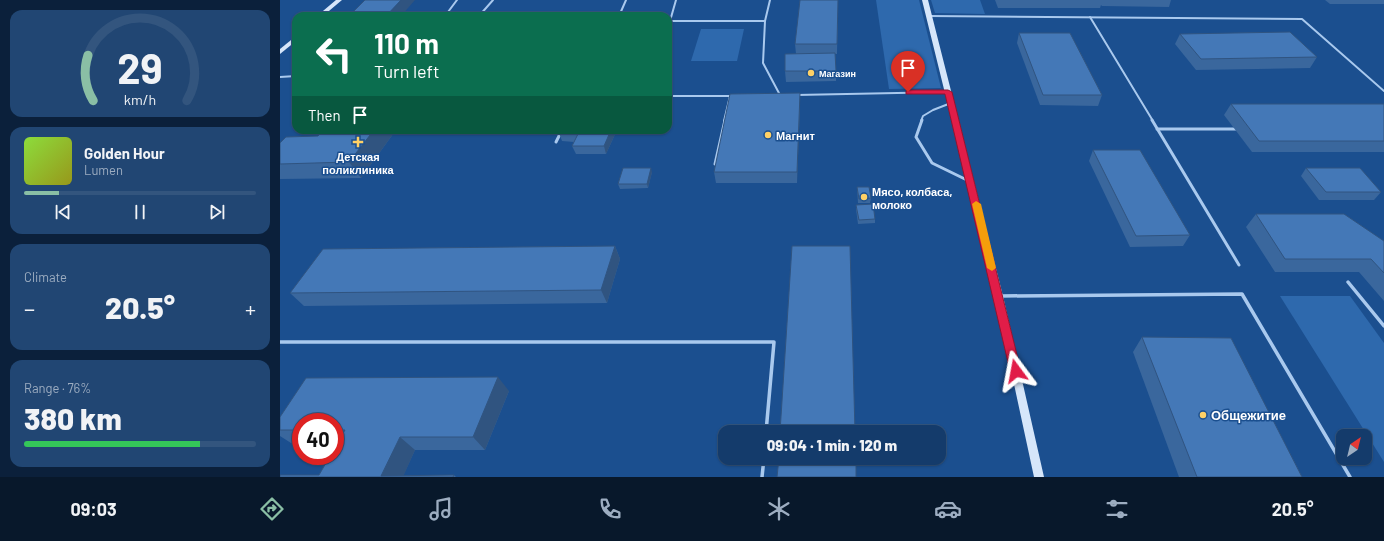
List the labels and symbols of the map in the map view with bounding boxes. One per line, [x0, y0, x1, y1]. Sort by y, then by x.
pin [891, 51, 925, 92]
marker: Магазин [806, 68, 816, 78]
place label: Магазин [819, 68, 856, 79]
place label: Магнит [776, 129, 815, 142]
marker: Магнит [763, 130, 773, 140]
marker: Детская поликлиника [352, 136, 364, 148]
place label: Детская поликлиника [322, 150, 395, 176]
place label: Мясо, колбаса, молоко [872, 185, 952, 211]
marker: Мясо, колбаса, молоко [859, 192, 869, 202]
position arrow [995, 350, 1037, 392]
place label: Общежитие [1211, 407, 1286, 423]
marker: Общежитие [1198, 410, 1208, 420]
speed limit sign: 40 [292, 413, 344, 465]
north arrow [1336, 429, 1372, 465]

